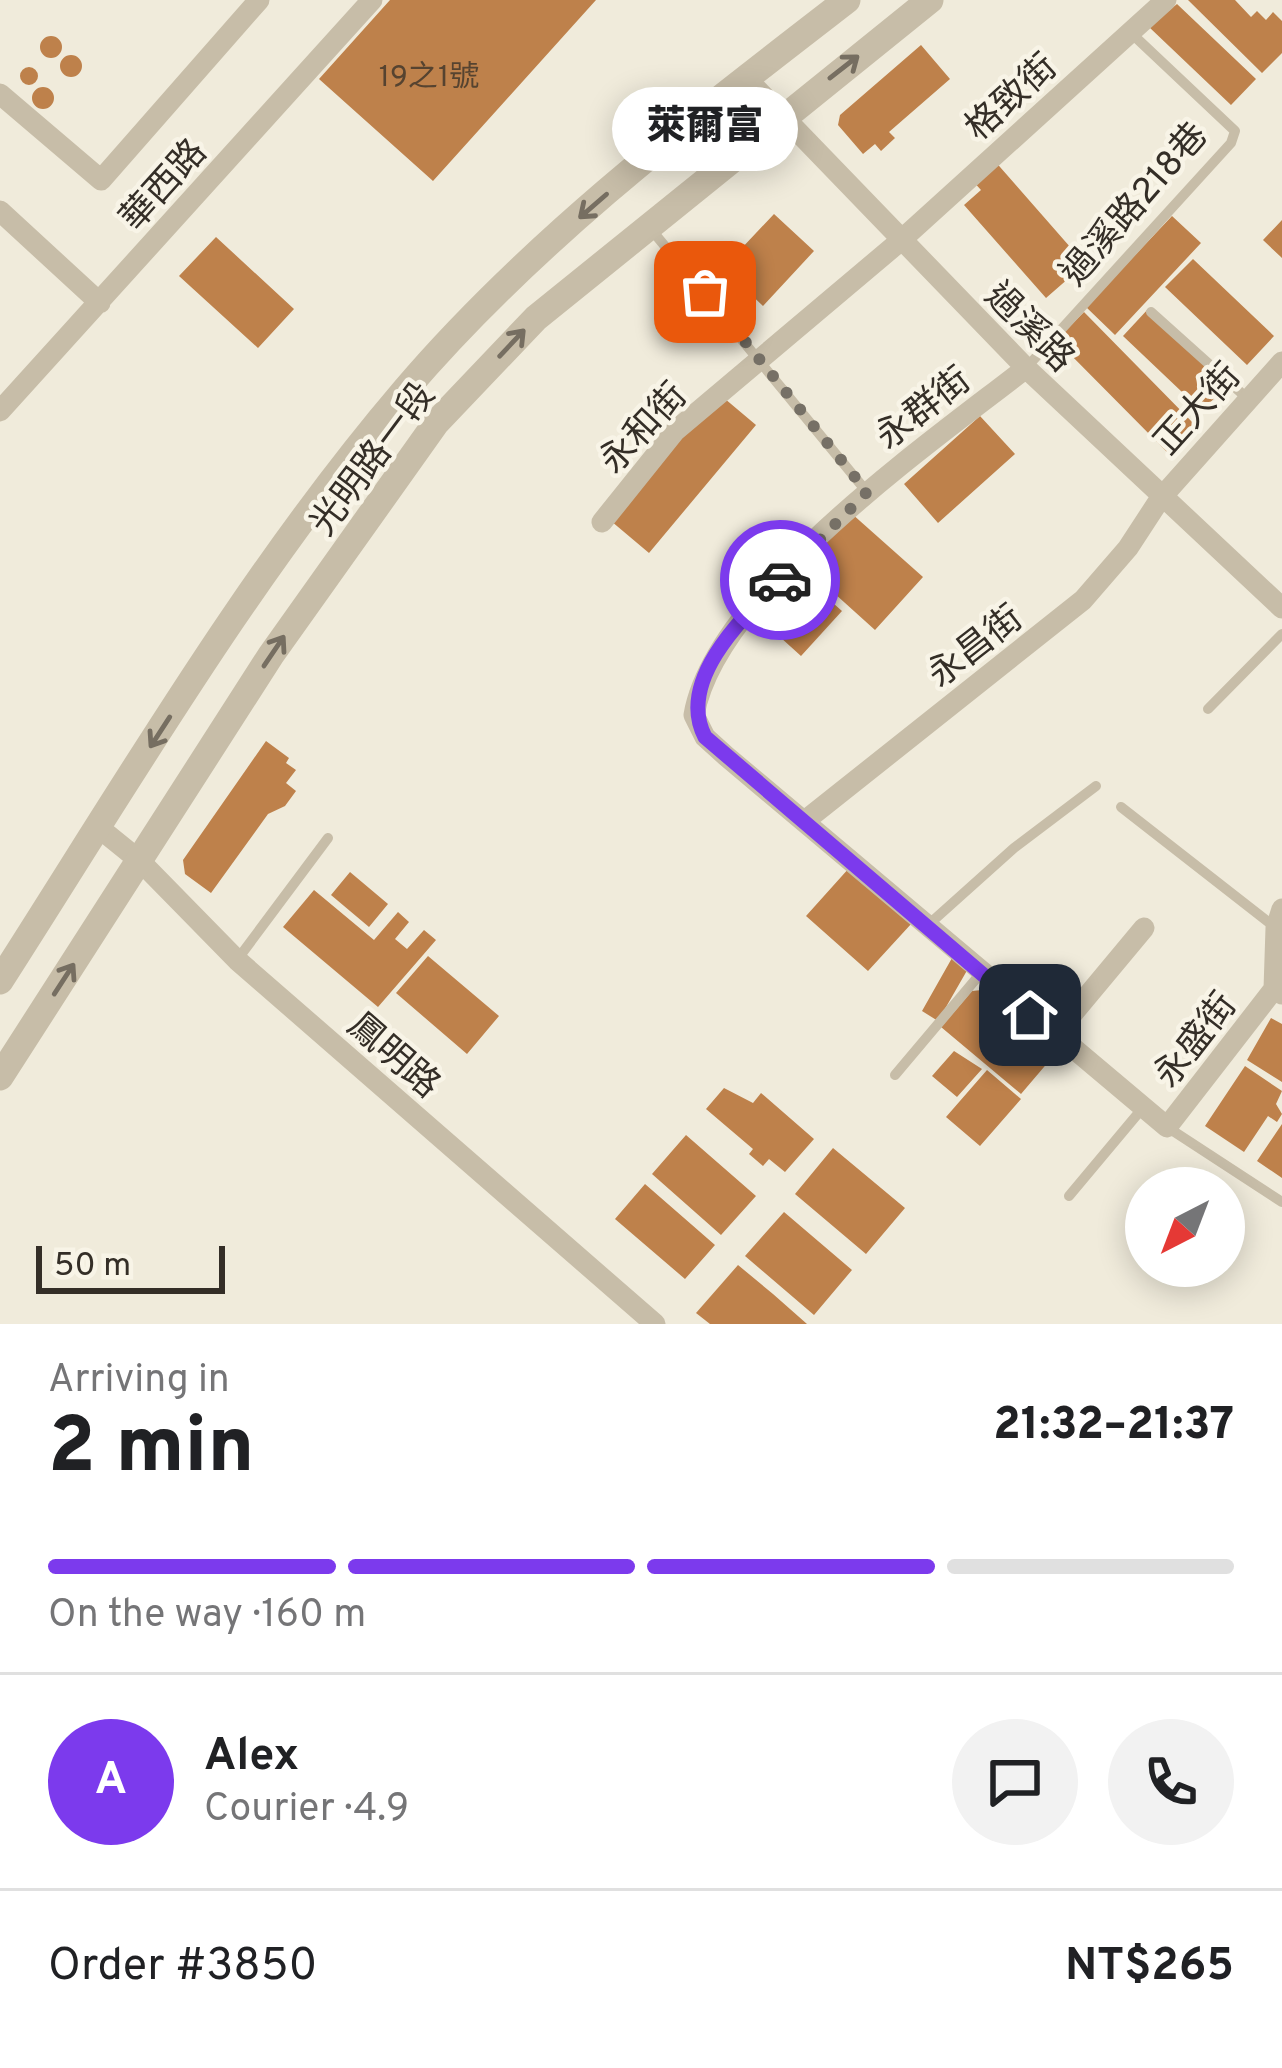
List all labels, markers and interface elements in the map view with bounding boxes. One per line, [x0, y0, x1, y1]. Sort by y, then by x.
street label: 格致街 [957, 46, 1068, 152]
one-way arrow [828, 54, 860, 81]
house number: 19之1號 [379, 60, 479, 97]
callout: 萊爾富 [612, 88, 798, 172]
text: 萊爾富 [646, 104, 764, 153]
street label: 過溪路218巷 [1053, 115, 1219, 297]
street label: 華西路 [112, 131, 218, 242]
one-way arrow [578, 192, 609, 219]
pin [654, 241, 756, 343]
icon: bag [672, 259, 738, 325]
street label: 過溪路 [974, 274, 1083, 383]
one-way arrow [498, 329, 526, 358]
street label: 正大街 [1146, 355, 1252, 466]
street label: 永群街 [868, 359, 981, 462]
street label: 光明路一段 [302, 375, 447, 546]
street label: 永和街 [591, 375, 699, 485]
courier [720, 520, 840, 640]
icon: car [747, 547, 813, 613]
street label: 永昌街 [920, 597, 1033, 700]
one-way arrow [262, 635, 287, 668]
one-way arrow [147, 714, 172, 748]
one-way arrow [51, 963, 76, 997]
pin [979, 964, 1081, 1066]
icon: home [997, 982, 1063, 1048]
street label: 永盛街 [1146, 985, 1249, 1098]
street label: 鳳明路 [337, 1004, 448, 1110]
north arrow [1125, 1167, 1245, 1287]
map controls [1125, 1167, 1245, 1287]
scale bar [36, 1240, 225, 1293]
text: 50 m [54, 1246, 131, 1288]
text: Arriving in [48, 1357, 230, 1406]
text: 21:32–21:37 [993, 1398, 1234, 1455]
text: 2 min [48, 1401, 254, 1500]
text: On the way · 160 m [48, 1592, 366, 1641]
button: chat [952, 1719, 1078, 1845]
button: phone [1108, 1719, 1234, 1845]
text: Alex [204, 1729, 299, 1786]
text: A [95, 1753, 127, 1810]
text: Courier · 4.9 [204, 1786, 409, 1835]
text: Order #3850 [48, 1939, 318, 1996]
text: NT$265 [1065, 1939, 1234, 1996]

